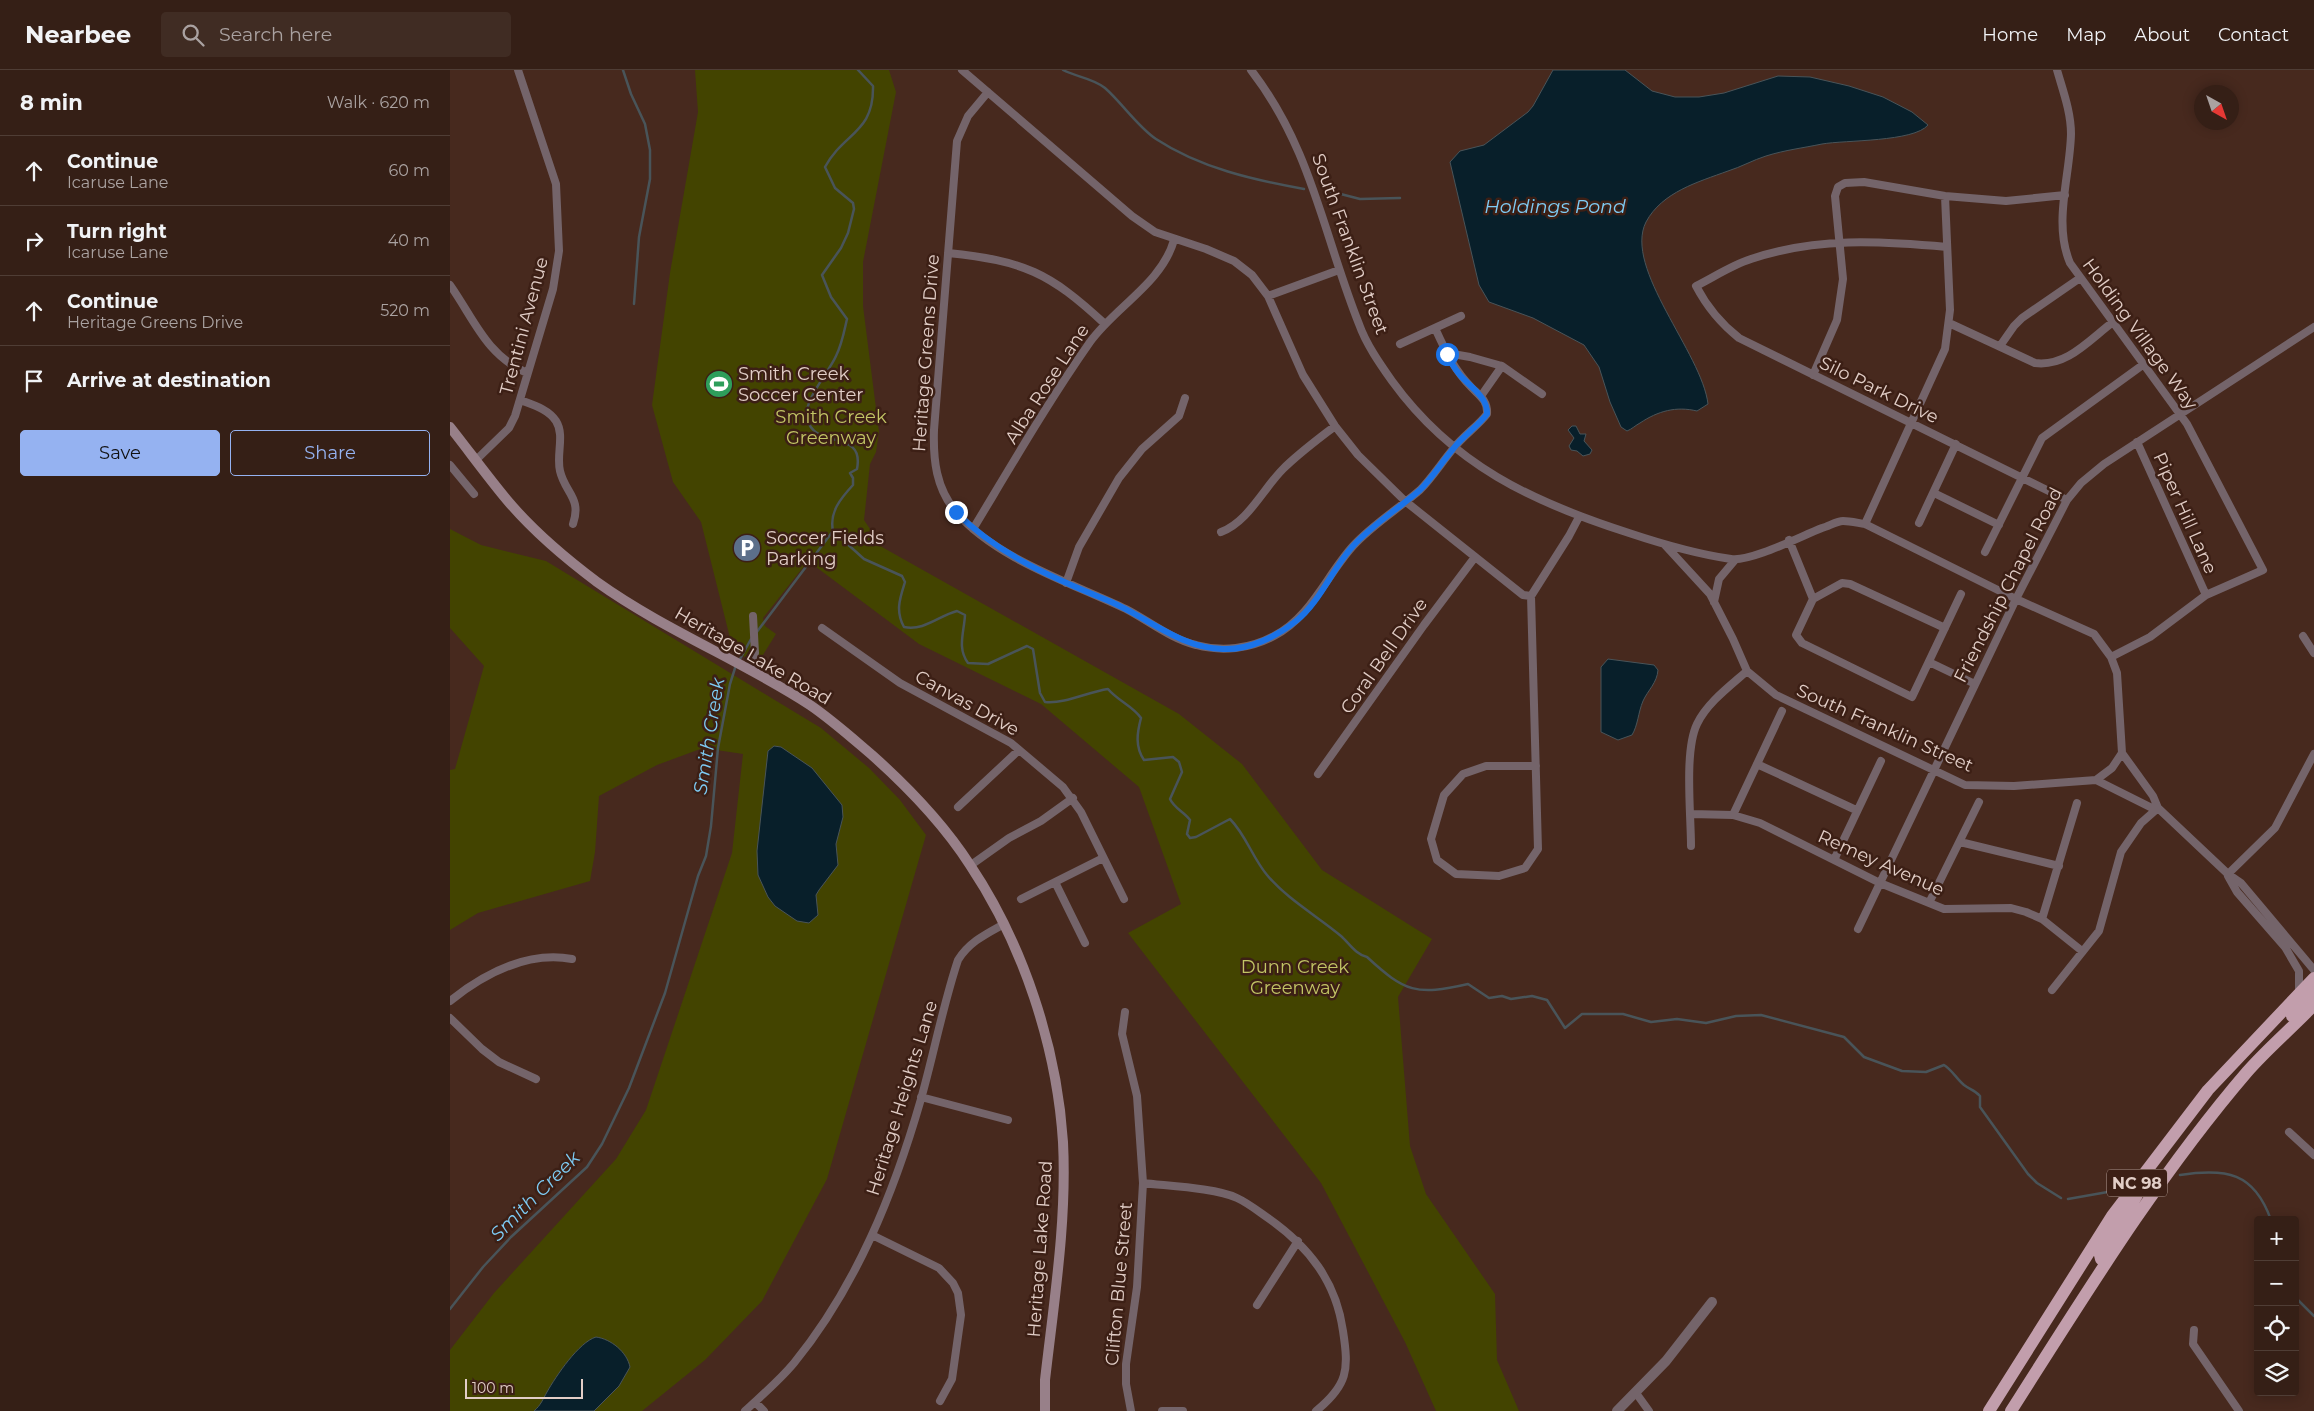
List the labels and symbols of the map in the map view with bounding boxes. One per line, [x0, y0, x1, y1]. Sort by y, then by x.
north arrow [2194, 85, 2239, 130]
street label: South Franklin Street [1307, 151, 1393, 337]
water label: Holdings Pond [1484, 195, 1626, 218]
street label: Heritage Greens Drive [908, 253, 944, 453]
street label: Trentini Avenue [495, 254, 553, 397]
street label: Holding Village Way [2078, 254, 2202, 414]
street label: Alba Rose Lane [1000, 320, 1094, 448]
route start [1436, 343, 1459, 366]
street label: Silo Park Drive [1816, 352, 1942, 428]
place label: Smith Creek Soccer Center [738, 363, 864, 406]
sports icon: Smith Creek Soccer Center [704, 369, 734, 399]
park label: Smith Creek Greenway [775, 406, 887, 449]
street label: Piper Hill Lane [2148, 449, 2222, 577]
street label: Friendship Chapel Road [1949, 484, 2067, 686]
route end [945, 501, 968, 524]
place label: Soccer Fields Parking [766, 527, 884, 570]
parking icon: Soccer Fields Parking [732, 533, 762, 563]
street label: Coral Bell Drive [1336, 594, 1432, 718]
street label: Heritage Lake Road [671, 602, 835, 710]
street label: Canvas Drive [911, 665, 1023, 741]
water label: Smith Creek [688, 675, 730, 796]
street label: South Franklin Street [1793, 679, 1977, 777]
street label: Remey Avenue [1814, 825, 1948, 901]
park label: Dunn Creek Greenway [1241, 956, 1349, 999]
street label: Heritage Heights Lane [862, 998, 942, 1198]
water label: Smith Creek [485, 1146, 585, 1246]
street label: Heritage Lake Road [1023, 1160, 1057, 1338]
road number: NC 98 [2107, 1170, 2167, 1196]
street label: Clifton Blue Street [1101, 1201, 1137, 1367]
scale bar [465, 1376, 582, 1399]

